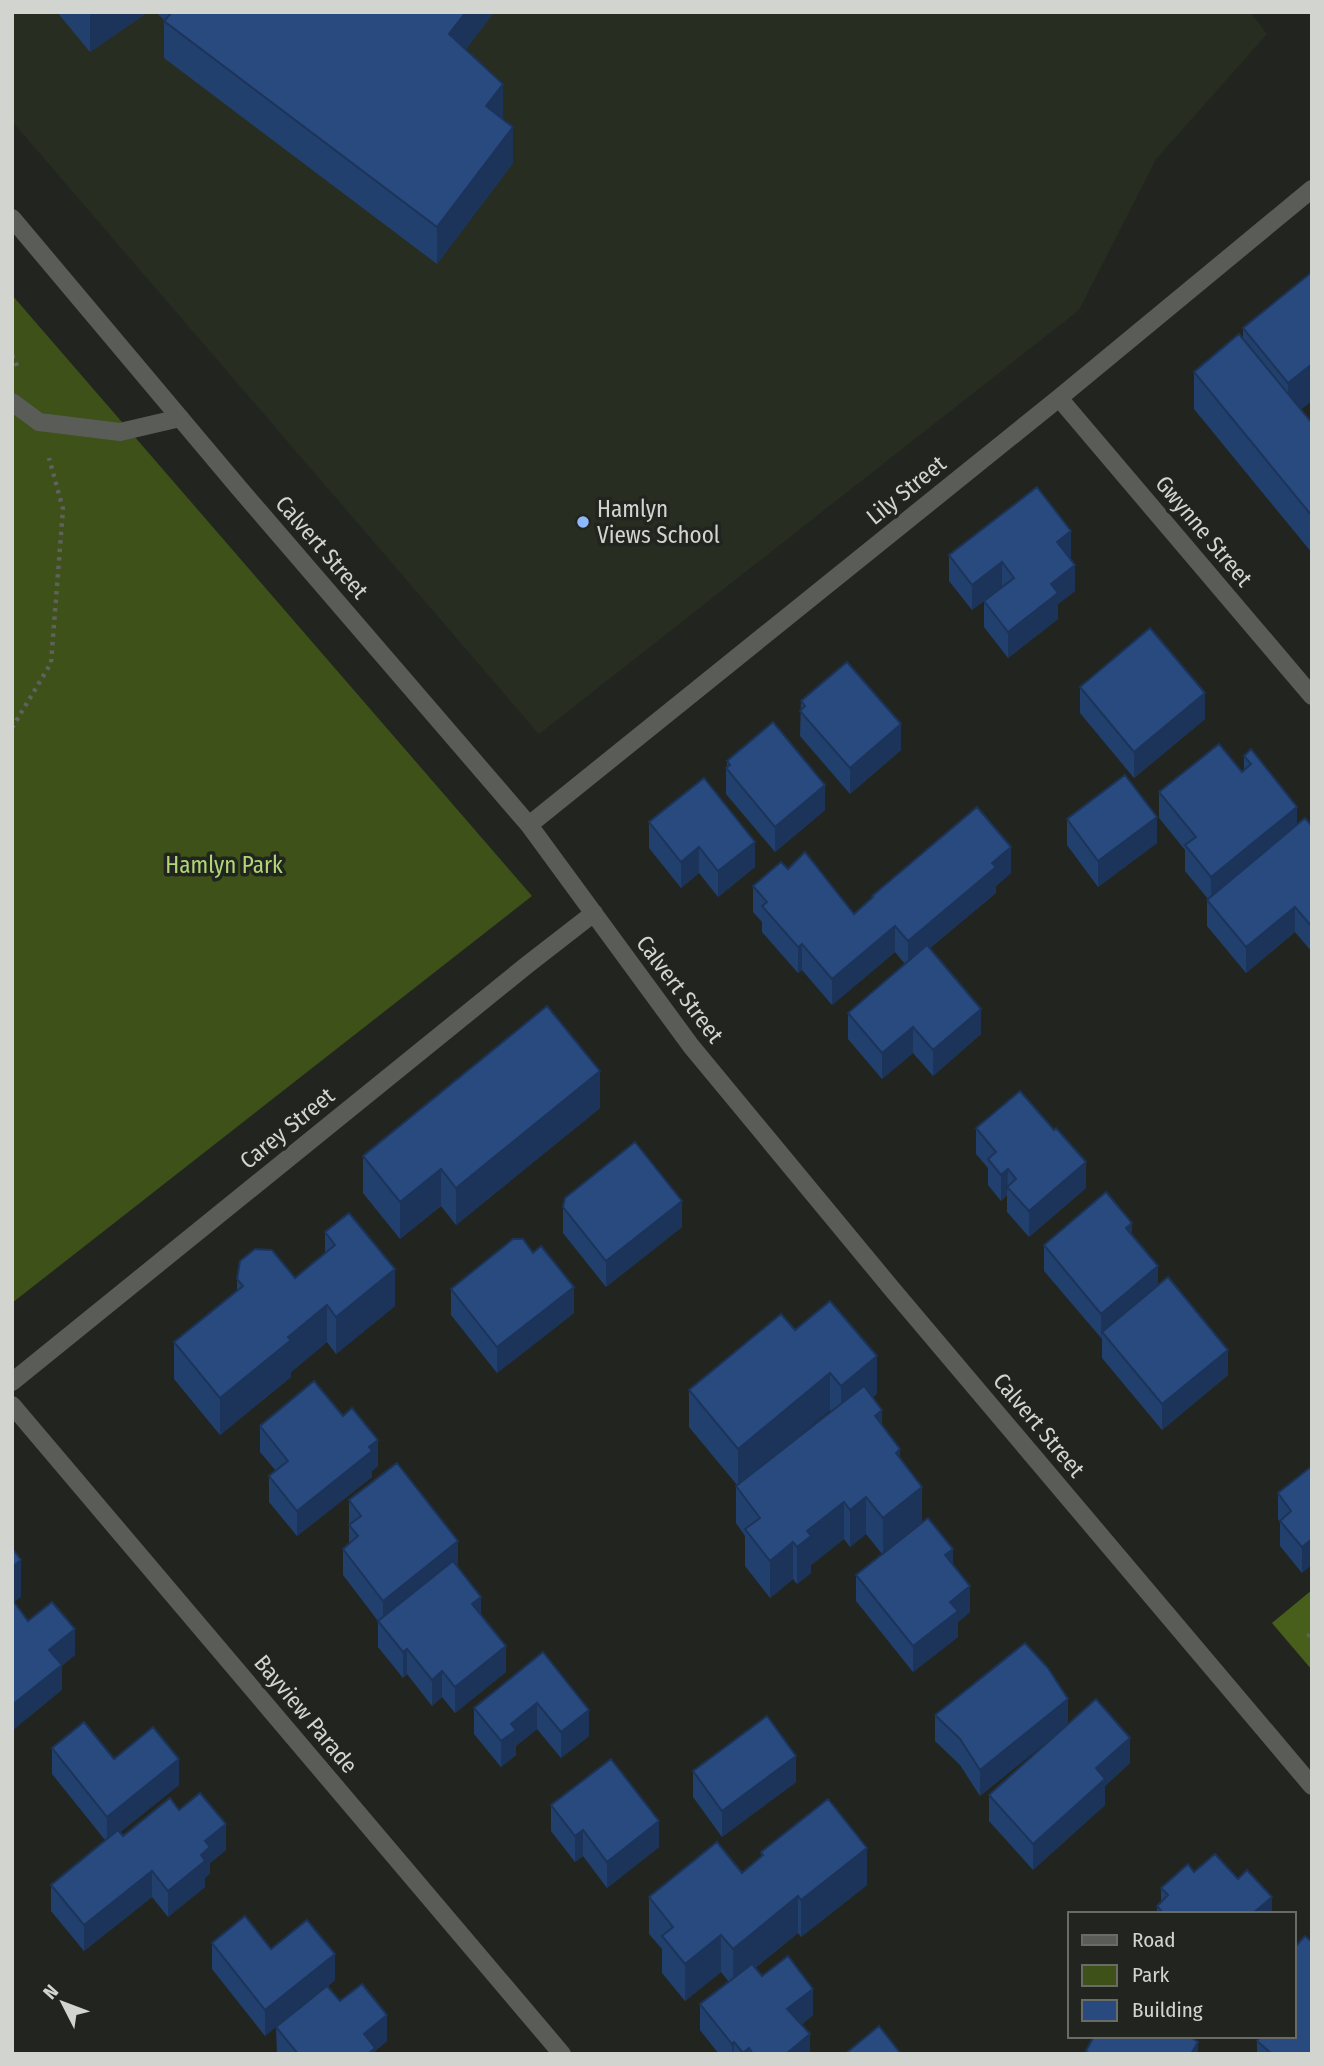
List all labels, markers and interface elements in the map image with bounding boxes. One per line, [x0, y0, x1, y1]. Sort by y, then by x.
street label: Lily Street [861, 449, 952, 530]
street label: Gwynne Street [1150, 470, 1259, 592]
street label: Calvert Street [270, 490, 375, 605]
place label: Hamlyn Views School [597, 495, 720, 549]
marker: Hamlyn Views School [575, 514, 591, 530]
park label: Hamlyn Park [165, 851, 283, 879]
street label: Calvert Street [630, 930, 730, 1049]
street label: Carey Street [234, 1081, 340, 1175]
street label: Calvert Street [987, 1367, 1091, 1483]
street label: Bayview Parade [248, 1649, 364, 1779]
legend [1068, 1912, 1296, 2038]
text: Road [1132, 1927, 1176, 1953]
text: Park [1132, 1962, 1170, 1988]
north arrow [28, 1968, 98, 2038]
text: N [38, 1980, 63, 2004]
text: Building [1132, 1997, 1203, 2023]

